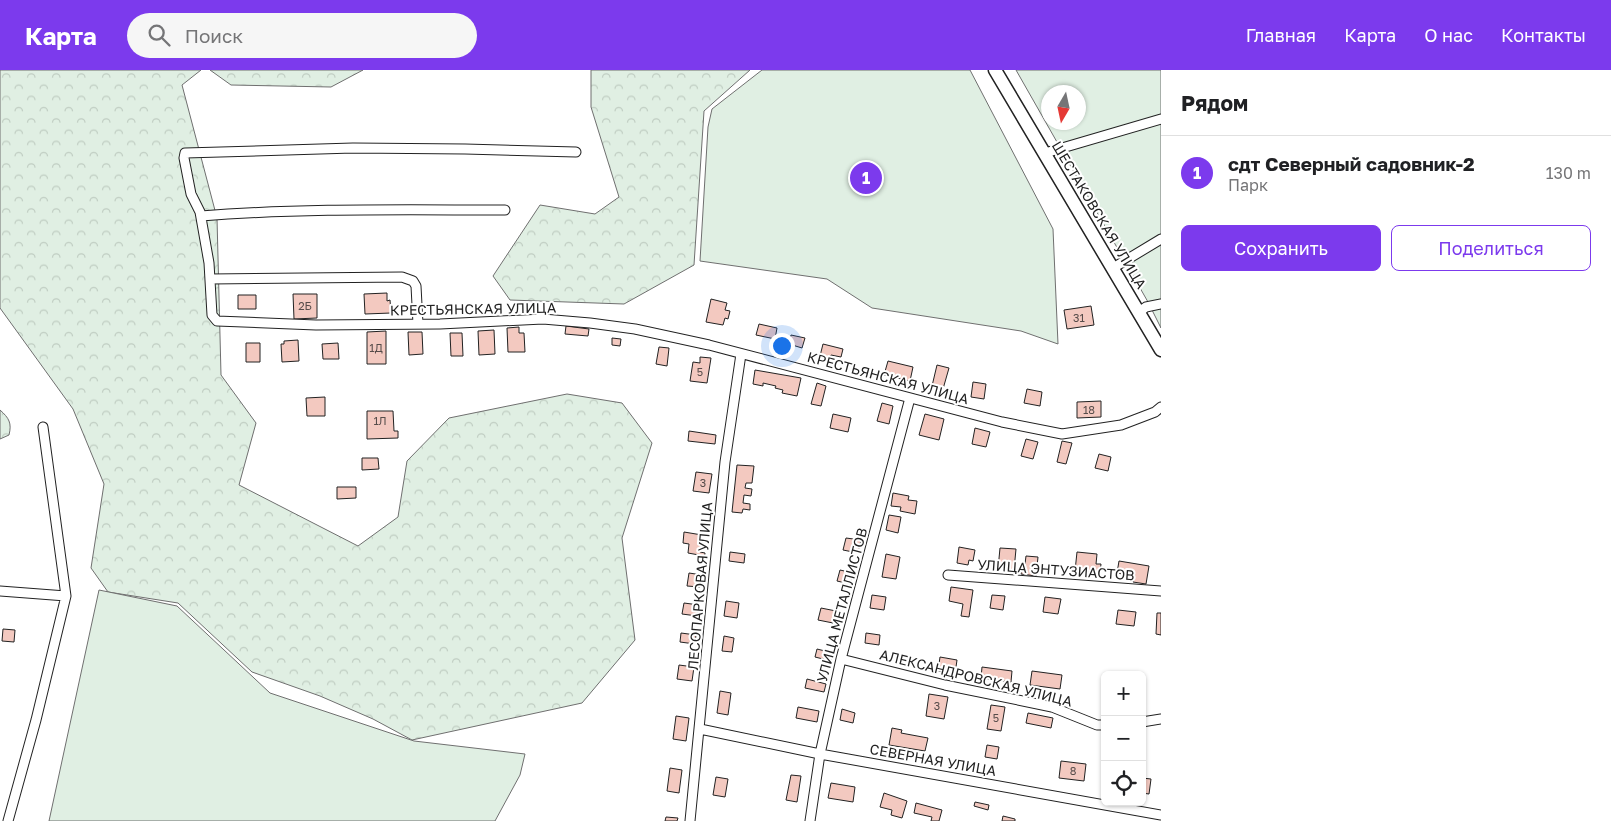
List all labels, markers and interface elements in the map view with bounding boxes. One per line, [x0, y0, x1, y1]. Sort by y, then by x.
search box [127, 13, 477, 58]
text: Карта [25, 21, 97, 50]
icon: search [145, 21, 173, 49]
text: Поиск [185, 24, 243, 47]
text: Главная [1246, 24, 1316, 46]
text: Карта [1344, 24, 1396, 46]
text: О нас [1424, 24, 1473, 46]
text: Контакты [1501, 24, 1586, 46]
north arrow [1041, 85, 1086, 130]
text: Рядом [1181, 90, 1248, 116]
street label: ШЕСТАКОВСКАЯ УЛИЦА [1049, 138, 1151, 292]
text: сдт Северный садовник-2 [1228, 152, 1475, 175]
pin: 1 [850, 159, 882, 197]
text: 1 [1193, 163, 1201, 183]
text: 130 m [1546, 163, 1591, 183]
text: Парк [1228, 175, 1268, 195]
button: Сохранить [1181, 225, 1381, 271]
button: Поделиться [1391, 225, 1591, 271]
house number: 2Б [298, 299, 312, 312]
street label: КРЕСТЬЯНСКАЯ УЛИЦА [390, 299, 557, 318]
house number: 31 [1073, 311, 1085, 324]
your location [769, 333, 795, 359]
house number: 1Д [369, 341, 383, 354]
street label: КРЕСТЬЯНСКАЯ УЛИЦА [806, 348, 971, 407]
house number: 5 [697, 365, 703, 378]
house number: 18 [1083, 403, 1095, 416]
house number: 1Л [373, 414, 387, 427]
house number: 3 [700, 476, 706, 489]
street label: ЛЕСОПАРКОВАЯ УЛИЦА [684, 501, 715, 671]
street label: УЛИЦА МЕТАЛЛИСТОВ [813, 526, 870, 684]
street label: УЛИЦА ЭНТУЗИАСТОВ [977, 556, 1135, 583]
street label: АЛЕКСАНДРОВСКАЯ УЛИЦА [878, 645, 1075, 710]
map controls [1101, 671, 1146, 806]
button: + [1101, 671, 1146, 716]
house number: 3 [934, 699, 940, 712]
house number: 5 [993, 711, 999, 724]
button: − [1101, 716, 1146, 761]
street label: СЕВЕРНАЯ УЛИЦА [869, 740, 998, 779]
button: locate [1101, 761, 1146, 806]
house number: 8 [1070, 764, 1077, 777]

